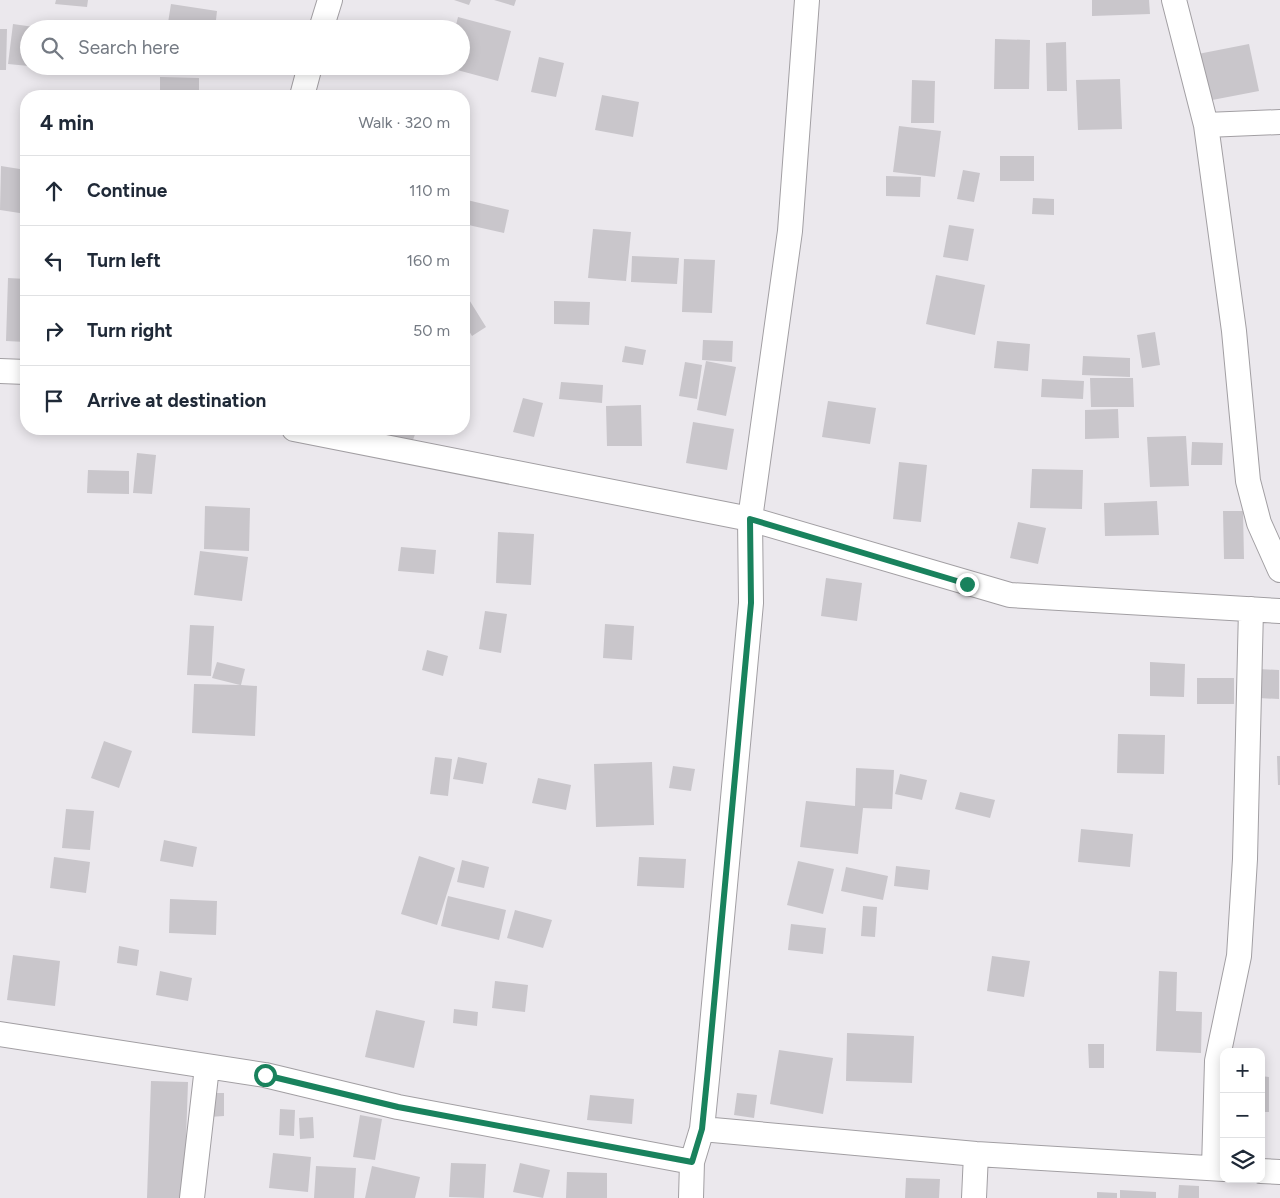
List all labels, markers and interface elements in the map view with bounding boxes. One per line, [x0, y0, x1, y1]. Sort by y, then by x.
search box [20, 20, 470, 75]
icon: search [38, 34, 66, 62]
text: Search here [78, 36, 180, 59]
text: 4 min [40, 110, 94, 135]
text: Walk · 320 m [358, 113, 450, 132]
icon: ahead [40, 177, 68, 205]
text: Continue [87, 179, 167, 202]
text: 110 m [409, 181, 450, 200]
icon: left [40, 247, 68, 275]
text: Turn left [87, 249, 161, 272]
text: 160 m [407, 251, 450, 270]
icon: right [40, 317, 68, 345]
text: Turn right [87, 319, 173, 342]
text: 50 m [413, 321, 450, 340]
icon: arrive [40, 387, 68, 415]
text: Arrive at destination [87, 389, 266, 412]
route end [956, 573, 979, 596]
map controls [1220, 1048, 1265, 1183]
button: + [1220, 1048, 1265, 1093]
route start [254, 1064, 277, 1087]
button: − [1220, 1093, 1265, 1138]
button: layers [1220, 1138, 1265, 1183]

